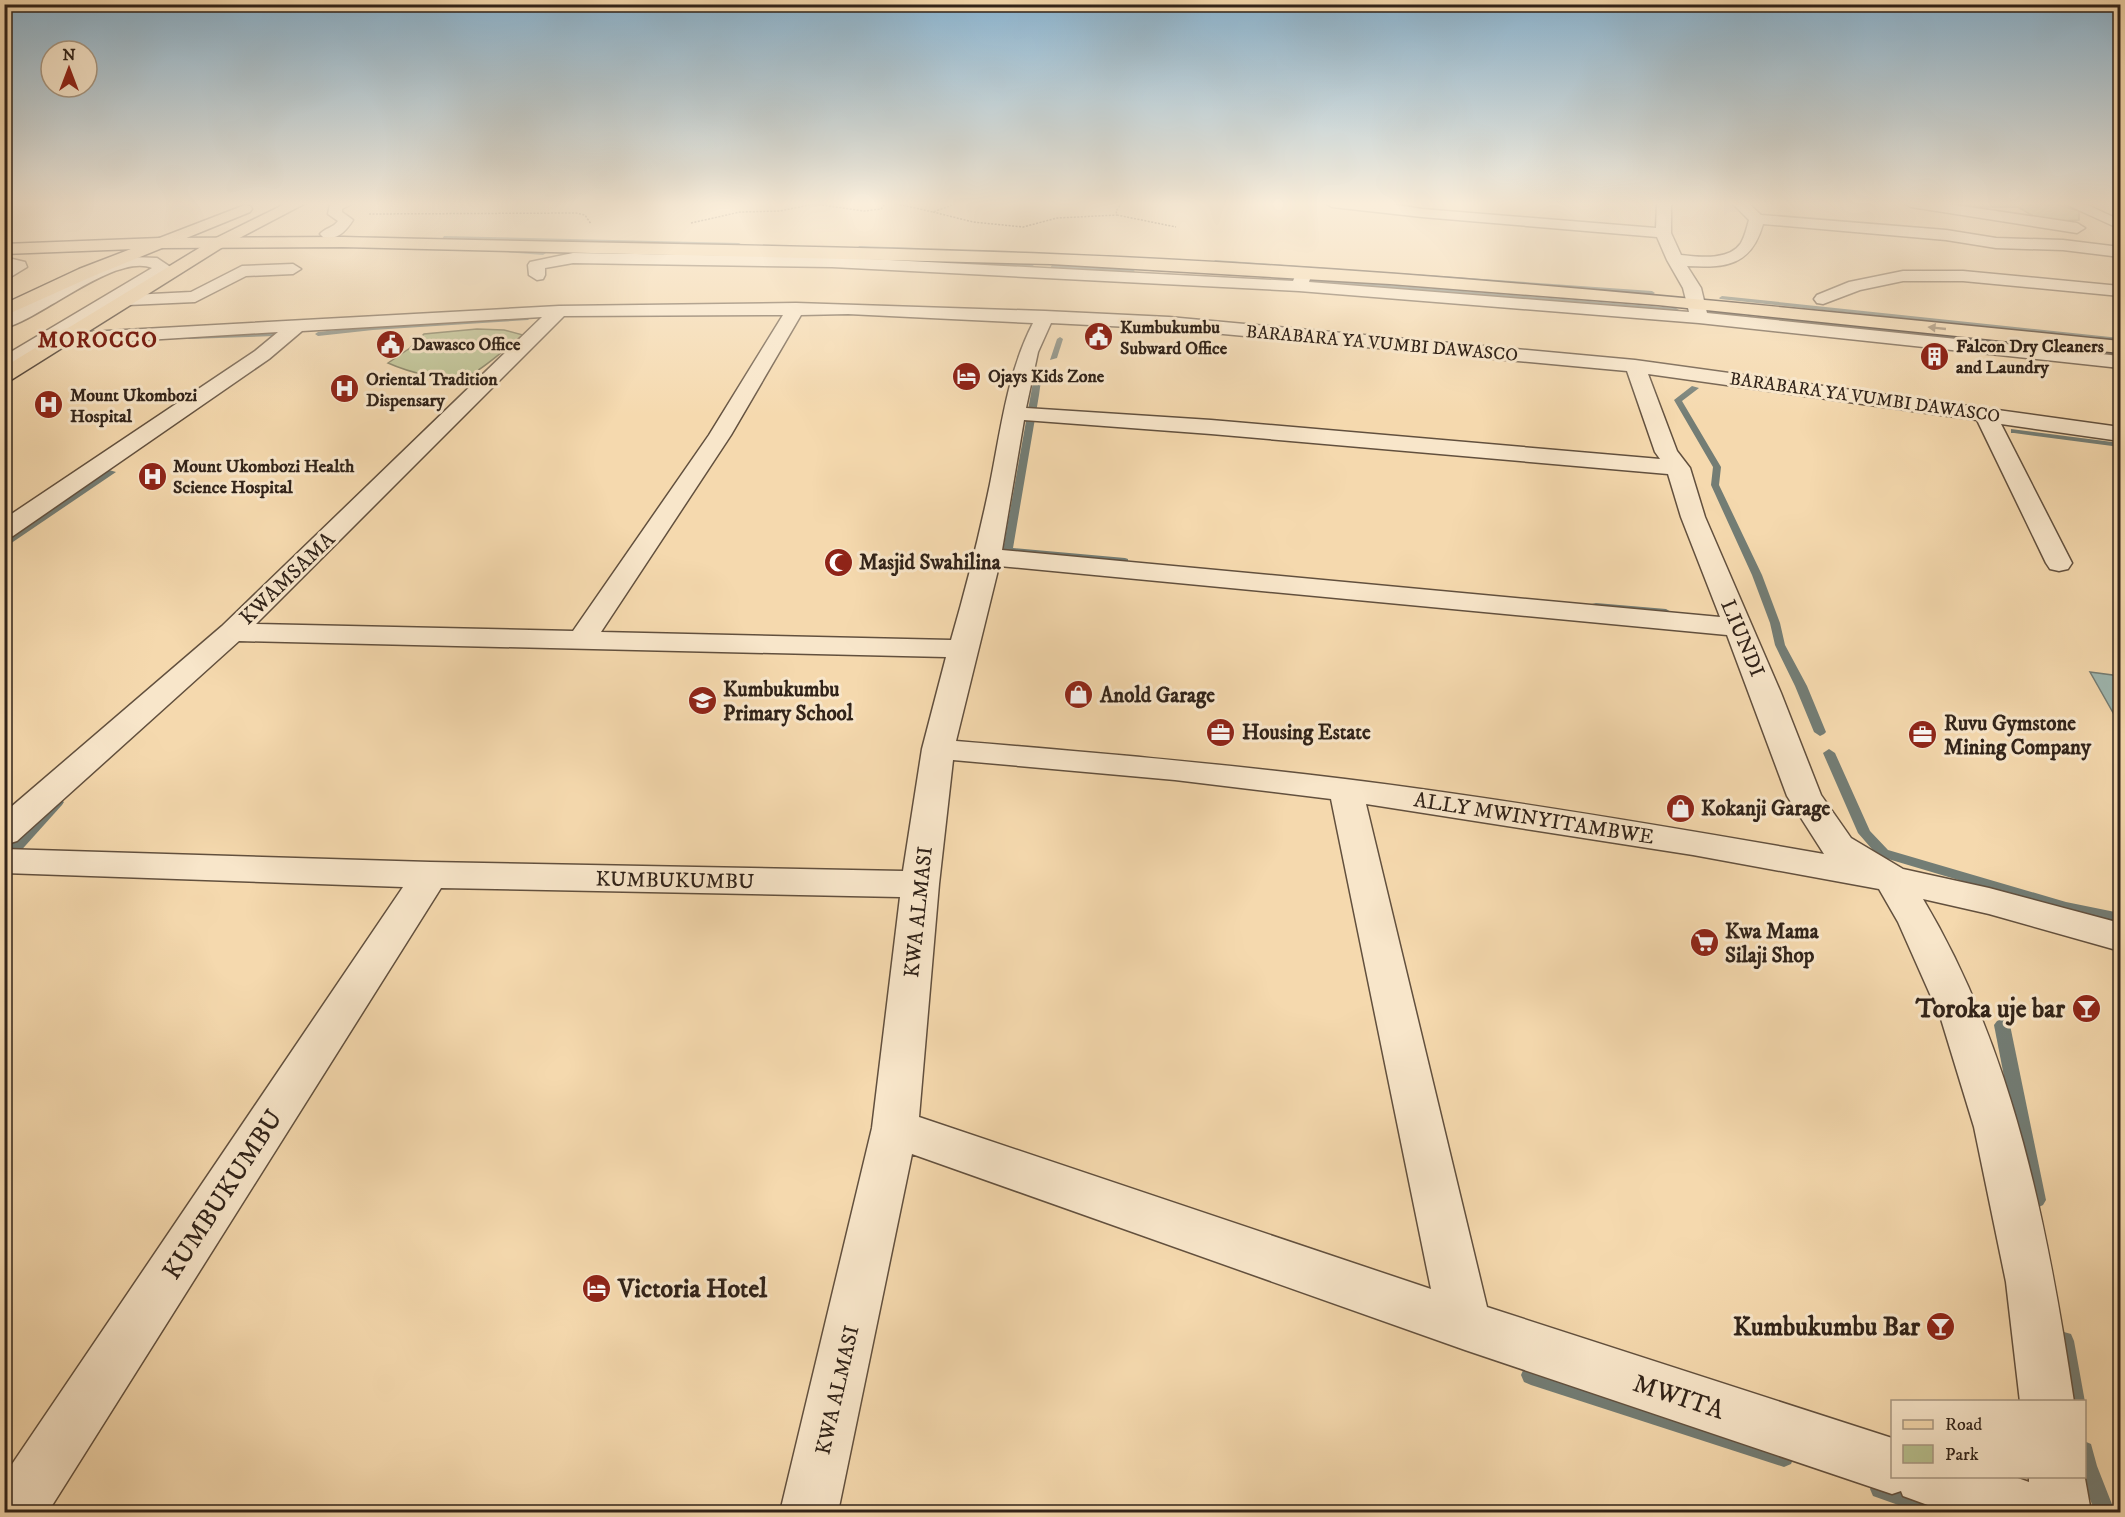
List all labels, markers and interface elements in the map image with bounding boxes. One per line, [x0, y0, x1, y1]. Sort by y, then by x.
north arrow [39, 39, 99, 99]
text: N [62, 45, 76, 65]
place label: Kumbukumbu Subward Office [1120, 317, 1228, 360]
public building icon: Kumbukumbu Subward Office [1083, 321, 1115, 353]
street label: BARABARA YA VUMBI DAWASCO [1245, 321, 1519, 367]
one-way arrow [1928, 323, 1947, 333]
district label: MOROCCO [38, 327, 158, 354]
public building icon: Dawasco Office [375, 328, 407, 360]
place label: Dawasco Office [412, 334, 521, 356]
place label: Falcon Dry Cleaners and Laundry [1956, 336, 2104, 379]
building icon: Falcon Dry Cleaners and Laundry [1919, 340, 1951, 372]
hotel icon: Ojays Kids Zone [951, 360, 983, 392]
place label: Ojays Kids Zone [988, 366, 1105, 388]
street label: BARABARA YA VUMBI DAWASCO [1728, 368, 2001, 428]
place label: Oriental Tradition Dispensary [366, 369, 498, 412]
hospital icon: Oriental Tradition Dispensary [329, 373, 361, 405]
place label: Mount Ukombozi Hospital [70, 385, 197, 428]
hospital icon: Mount Ukombozi Hospital [33, 389, 65, 421]
place label: Mount Ukombozi Health Science Hospital [173, 456, 355, 499]
hospital icon: Mount Ukombozi Health Science Hospital [136, 460, 168, 492]
street label: KWAMSAMA [235, 526, 341, 631]
mosque icon: Masjid Swahilina [822, 546, 854, 578]
place label: Masjid Swahilina [859, 550, 1002, 577]
street label: LIUNDI [1714, 596, 1770, 681]
place label: Kumbukumbu Primary School [723, 677, 854, 727]
shop icon: Anold Garage [1063, 679, 1095, 711]
place label: Anold Garage [1099, 683, 1215, 709]
school or university icon: Kumbukumbu Primary School [686, 685, 718, 717]
place label: Ruvu Gymstone Mining Company [1944, 711, 2092, 761]
office icon: Housing Estate [1205, 716, 1237, 748]
office icon: Ruvu Gymstone Mining Company [1907, 719, 1939, 751]
place label: Housing Estate [1242, 720, 1371, 746]
street label: ALLY MWINYITAMBWE [1412, 787, 1656, 851]
shop icon: Kokanji Garage [1664, 792, 1696, 824]
place label: Kokanji Garage [1701, 796, 1830, 823]
street label: KWA ALMASI [899, 845, 939, 979]
street label: KUMBUKUMBU [595, 867, 755, 895]
place label: Kwa Mama Silaji Shop [1725, 919, 1820, 970]
supermarket icon: Kwa Mama Silaji Shop [1688, 927, 1720, 959]
bar icon: Toroka uje bar [2070, 992, 2102, 1024]
place label: Toroka uje bar [1915, 993, 2065, 1026]
street label: KUMBUKUMBU [156, 1103, 291, 1286]
hotel icon: Victoria Hotel [581, 1272, 613, 1304]
place label: Victoria Hotel [617, 1273, 768, 1306]
bar icon: Kumbukumbu Bar [1925, 1310, 1957, 1342]
place label: Kumbukumbu Bar [1733, 1311, 1920, 1344]
street label: KWA ALMASI [810, 1323, 865, 1457]
street label: MWITA [1629, 1367, 1729, 1428]
legend [1891, 1400, 2086, 1478]
text: Road [1945, 1414, 1982, 1436]
text: Park [1945, 1444, 1979, 1466]

